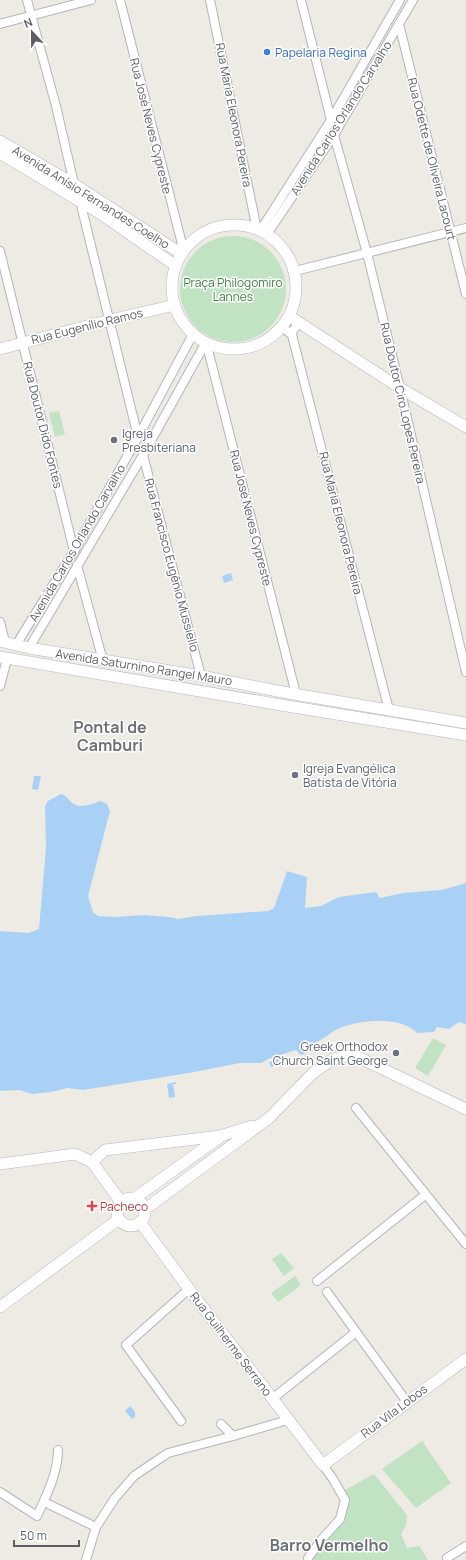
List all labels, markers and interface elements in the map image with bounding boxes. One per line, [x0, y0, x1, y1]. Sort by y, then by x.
north arrow [12, 12, 52, 52]
text: N [22, 14, 35, 31]
street label: Avenida Carlos Orlando Carvalho [286, 38, 396, 198]
street label: Rua Maria Eleonora Pereira [212, 41, 256, 189]
place label: Papelaria Regina [275, 44, 367, 61]
marker: Papelaria Regina [262, 47, 272, 57]
street label: Rua José Neves Cypreste [126, 56, 176, 196]
street label: Rua Odette de Oliveira Lacourt [404, 76, 461, 242]
street label: Avenida Anísio Fernandes Coelho [9, 141, 173, 253]
park label: Praça Philogomiro Lannes [183, 274, 283, 305]
street label: Rua Eugenílio Ramos [29, 304, 145, 348]
street label: Rua Doutor Ciro Lopes Pereira [376, 321, 430, 485]
street label: Rua Doutor Dido Fontes [19, 360, 67, 490]
place label: Igreja Presbiteriana [122, 425, 196, 456]
marker: Igreja Presbiteriana [109, 435, 119, 445]
street label: Rua José Neves Cypreste [226, 448, 276, 588]
street label: Rua Maria Eleonora Pereira [315, 450, 367, 596]
street label: Avenida Carlos Orlando Carvalho [25, 461, 129, 625]
street label: Rua Francisco Eugênio Mussiello [141, 476, 203, 654]
street label: Avenida Saturnino Rangel Mauro [54, 645, 234, 689]
district label: Pontal de Camburi [73, 716, 147, 756]
place label: Igreja Evangélica Batista de Vitória [303, 760, 397, 791]
marker: Igreja Evangélica Batista de Vitória [290, 770, 300, 780]
place label: Greek Orthodox Church Saint George [273, 1038, 389, 1069]
marker: Greek Orthodox Church Saint George [391, 1048, 401, 1058]
place label: Pacheco [100, 1198, 148, 1215]
marker: Pacheco [87, 1201, 97, 1211]
street label: Rua Guilherme Serrano [186, 1288, 276, 1400]
street label: Rua Vila Lobos [357, 1380, 431, 1442]
scale bar [14, 1522, 79, 1548]
text: 50 m [20, 1527, 47, 1544]
district label: Barro Vermelho [270, 1534, 388, 1556]

